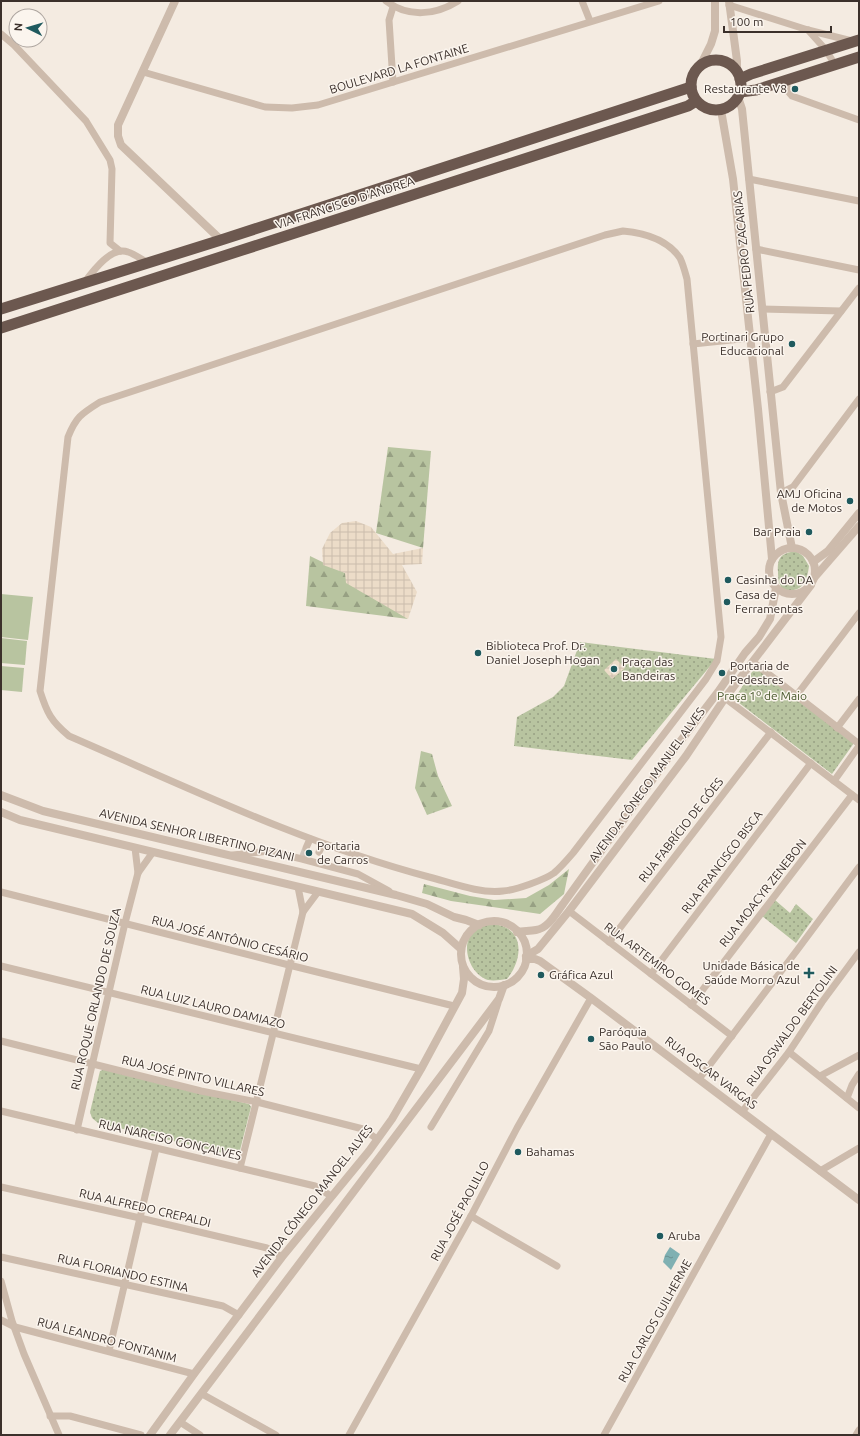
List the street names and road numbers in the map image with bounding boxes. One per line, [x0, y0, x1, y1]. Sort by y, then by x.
street label: BOULEVARD LA FONTAINE [328, 41, 470, 96]
street label: VIA FRANCISCO D'ANDREA [274, 174, 416, 231]
street label: RUA PEDRO ZACARIAS [731, 190, 756, 314]
street label: AVENIDA CÔNEGO MANUEL ALVES [586, 705, 707, 865]
street label: RUA FABRÍCIO DE GÓES [636, 775, 725, 884]
street label: AVENIDA SENHOR LIBERTINO PIZANI [98, 806, 296, 863]
street label: RUA FRANCISCO BISCA [679, 808, 765, 916]
street label: RUA MOACYR ZENEBON [717, 836, 809, 949]
street label: RUA ROQUE ORLANDO DE SOUZA [68, 906, 123, 1091]
street label: RUA JOSÉ ANTÔNIO CESÁRIO [150, 913, 310, 964]
street label: RUA ARTEMIRO GOMES [602, 920, 713, 1007]
street label: RUA OSWALDO BERTOLINI [744, 963, 840, 1088]
street label: RUA LUIZ LAURO DAMIAZO [139, 982, 287, 1031]
street label: RUA OSCAR VARGAS [663, 1034, 760, 1111]
street label: RUA JOSÉ PINTO VILLARES [120, 1053, 266, 1098]
street label: RUA NARCISO GONÇALVES [98, 1117, 243, 1162]
street label: AVENIDA CÔNEGO MANOEL ALVES [248, 1122, 375, 1279]
street label: RUA JOSÉ PAOLILLO [428, 1159, 491, 1263]
street label: RUA ALFREDO CREPALDI [78, 1186, 212, 1229]
street label: RUA FLORIANDO ESTINA [56, 1251, 190, 1294]
street label: RUA CARLOS GUILHERME [615, 1257, 694, 1384]
street label: RUA LEANDRO FONTANIM [36, 1315, 178, 1364]

